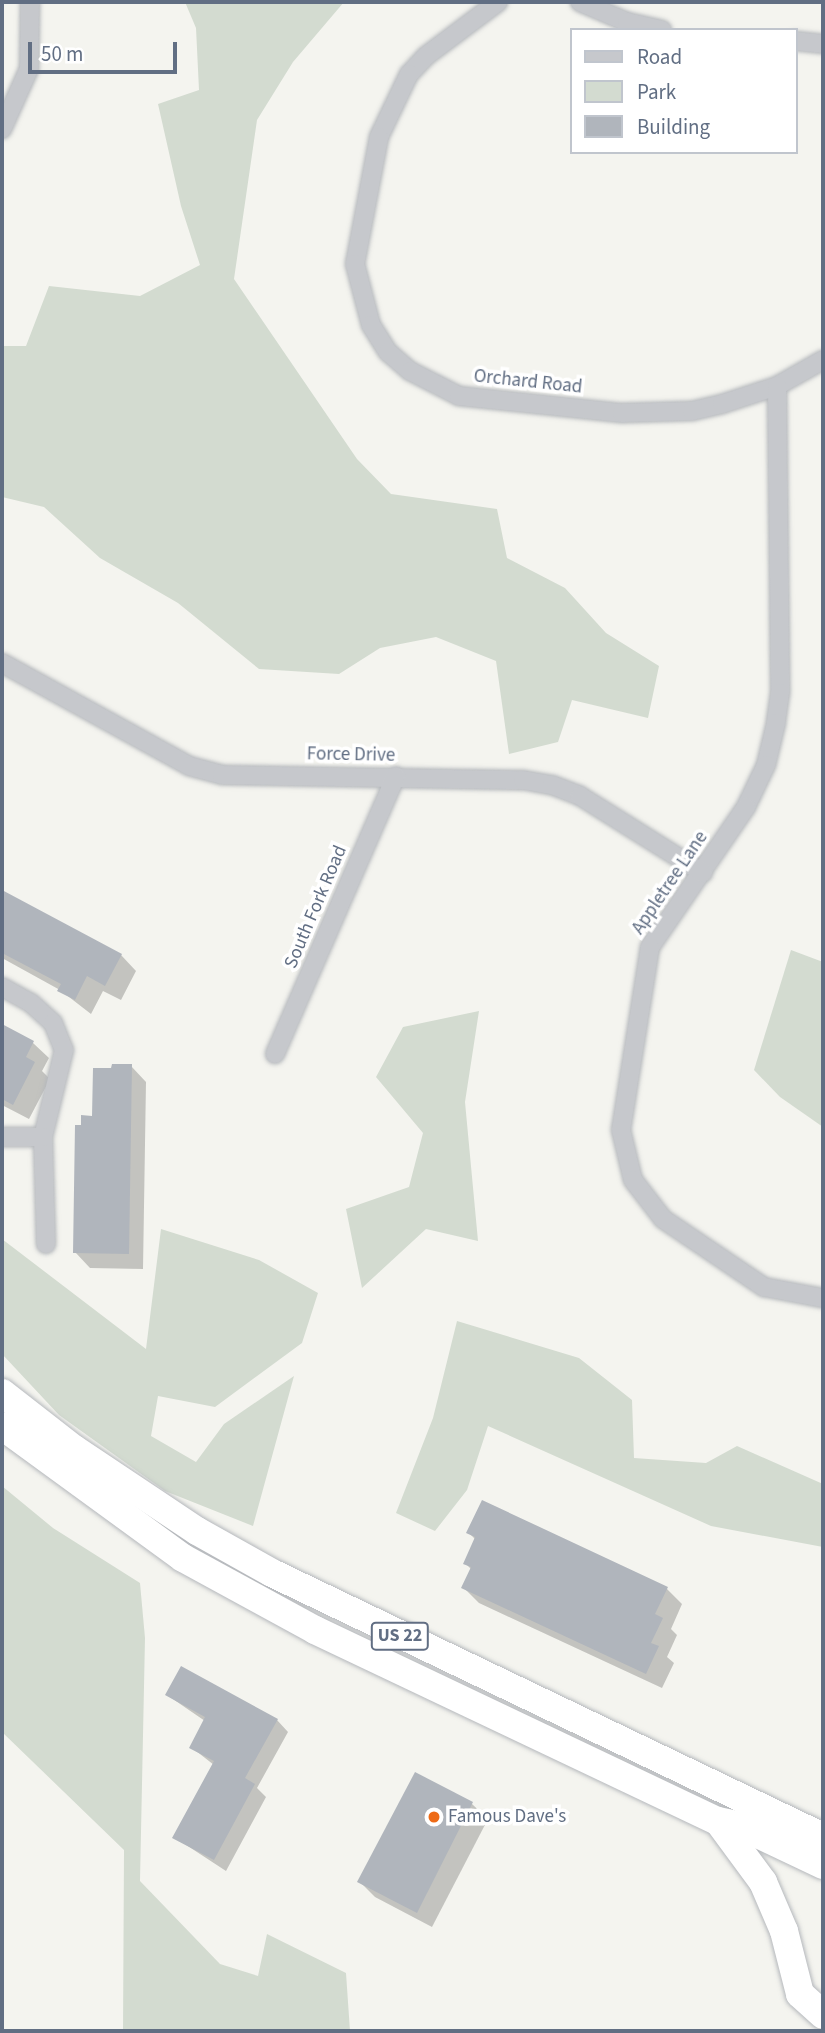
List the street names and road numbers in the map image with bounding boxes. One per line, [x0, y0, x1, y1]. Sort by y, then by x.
street label: Orchard Road [473, 365, 583, 399]
street label: Force Drive [307, 743, 395, 767]
street label: Appletree Lane [627, 827, 713, 939]
street label: South Fork Road [280, 842, 352, 972]
road number: US 22 [370, 1622, 430, 1651]

